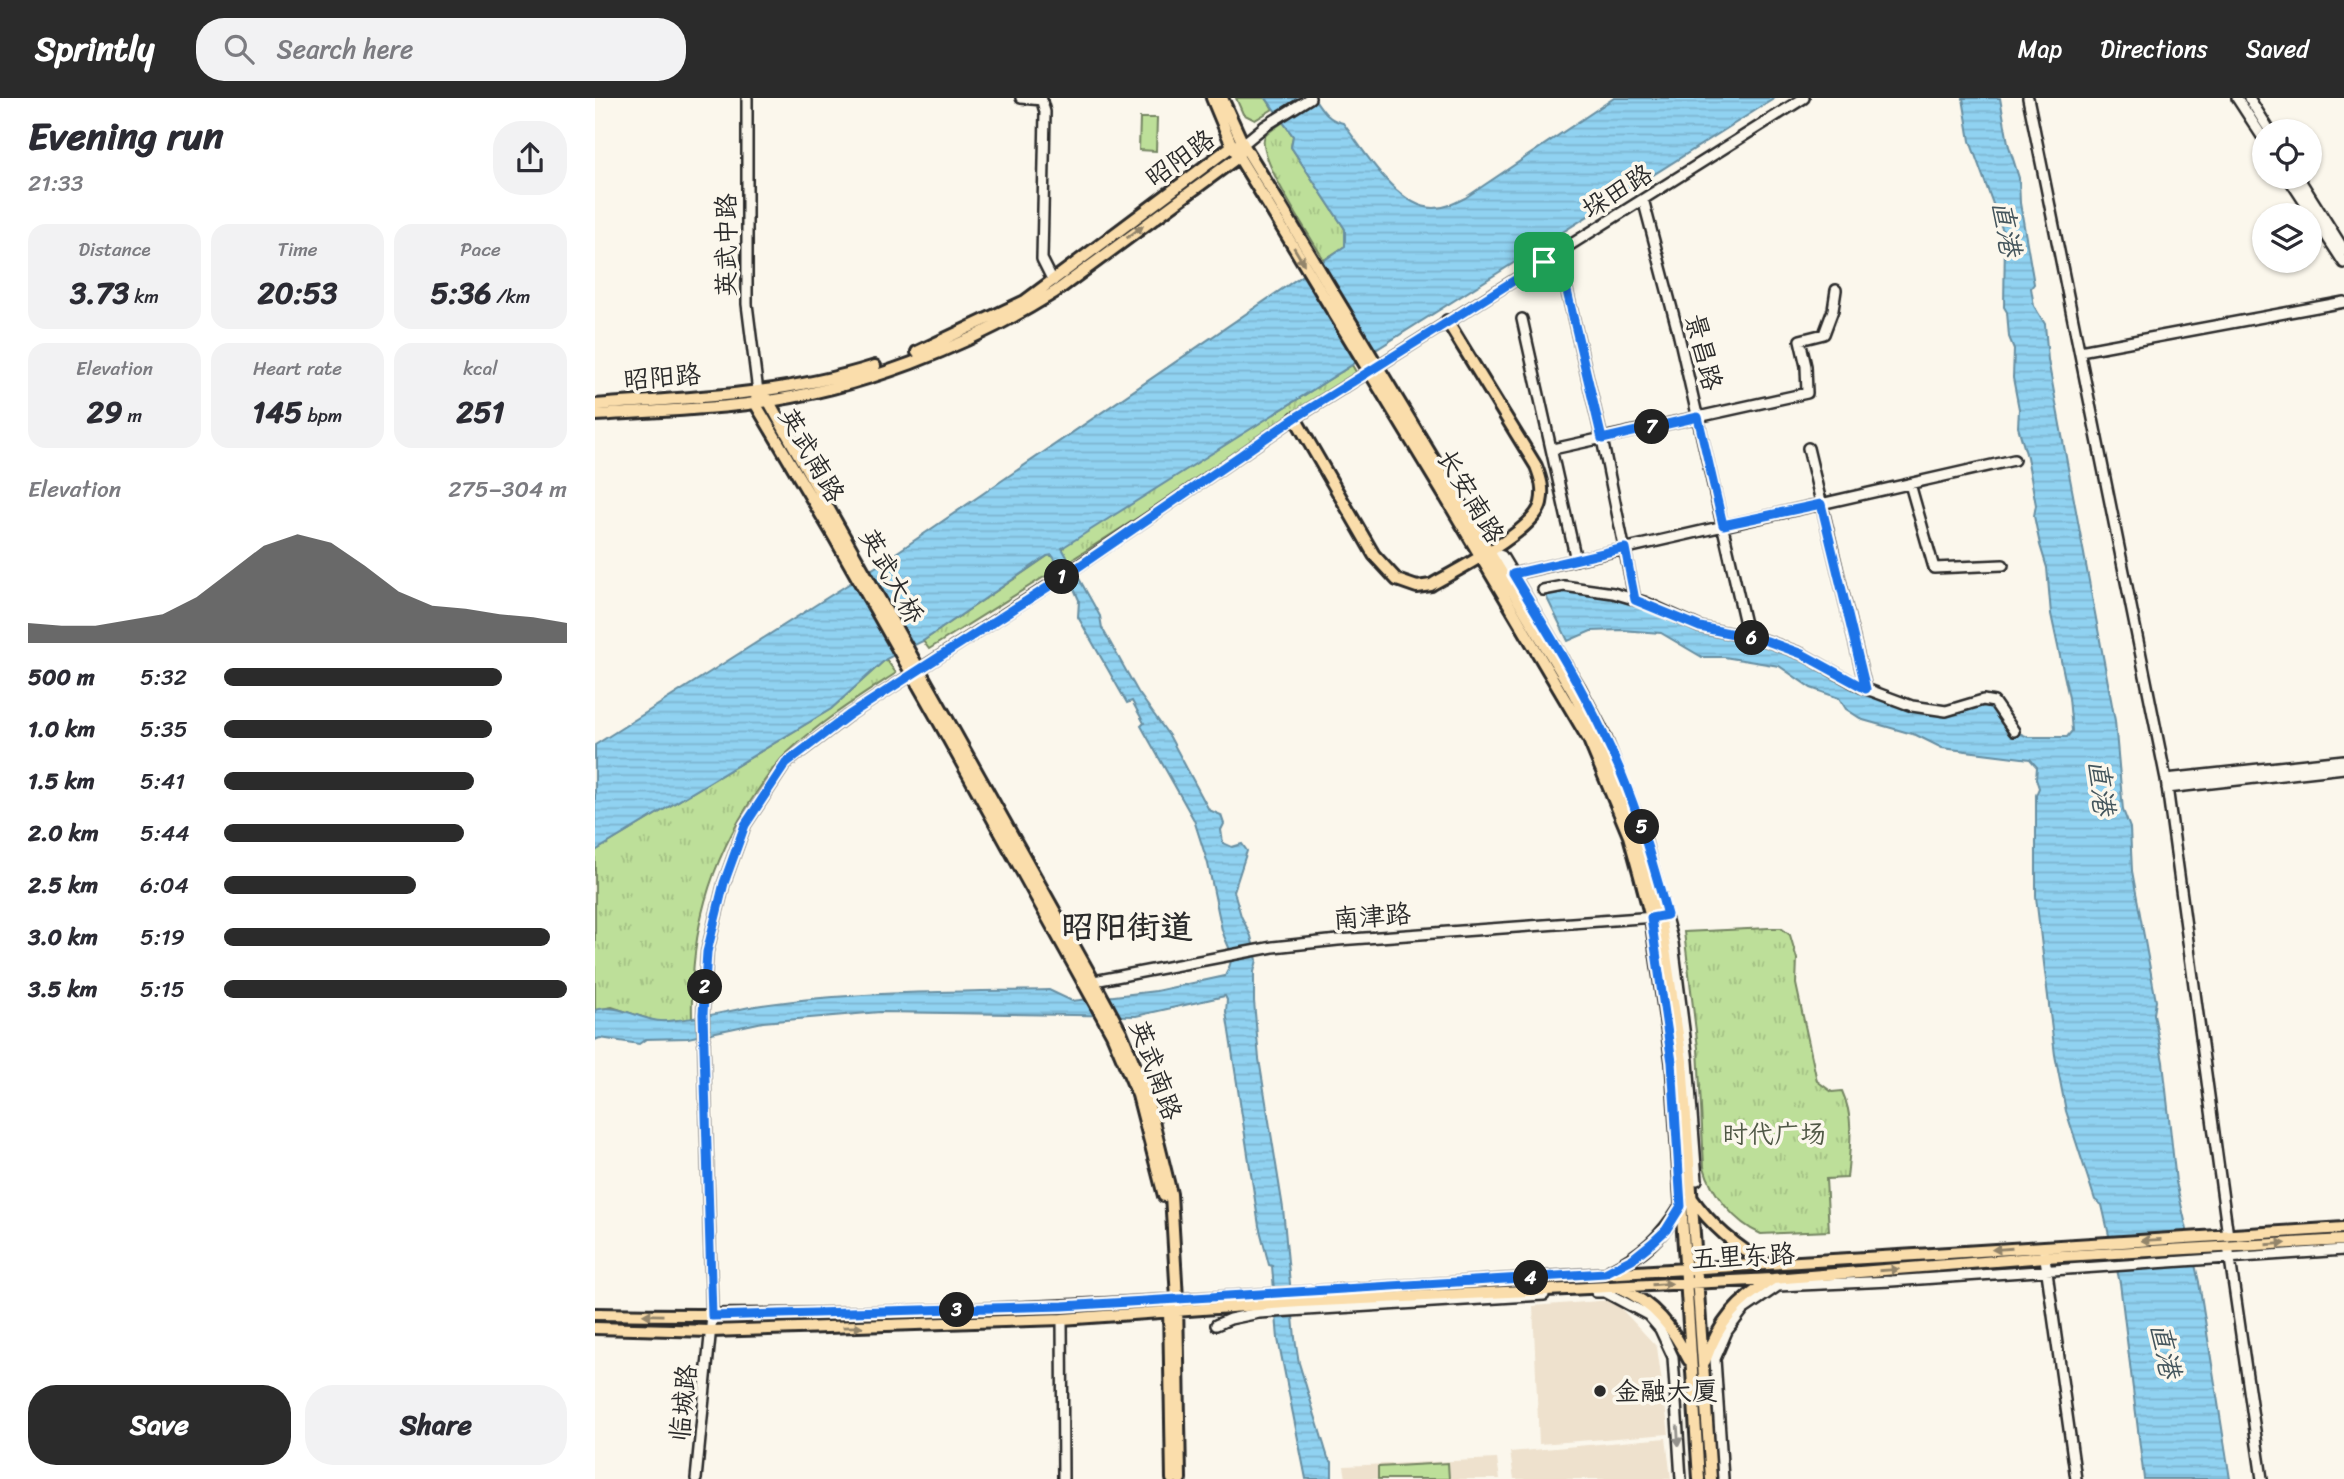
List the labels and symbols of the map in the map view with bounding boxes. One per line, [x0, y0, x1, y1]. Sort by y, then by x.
street label: 昭阳路 [1135, 116, 1225, 200]
street label: 垛田路 [1572, 151, 1662, 231]
street label: 英武中路 [703, 193, 749, 297]
water label: 直港 [1978, 196, 2036, 263]
one-way arrow [1126, 225, 1145, 239]
pin [1514, 232, 1574, 292]
one-way arrow [1293, 247, 1305, 266]
street label: 景昌路 [1672, 309, 1736, 395]
street label: 昭阳路 [621, 351, 703, 403]
street label: 英武南路 [766, 398, 858, 512]
pin: 7 [1635, 410, 1669, 444]
street label: 长安南路 [1424, 440, 1518, 552]
street label: 英武大桥 [847, 519, 937, 633]
pin: 1 [1044, 560, 1079, 594]
pin: 6 [1735, 620, 1769, 656]
water label: 直港 [2074, 756, 2130, 821]
pin: 5 [1625, 810, 1659, 844]
street label: 南津路 [1331, 890, 1413, 942]
district label: 昭阳街道 [1061, 898, 1193, 956]
pin: 2 [687, 970, 723, 1004]
street label: 英武南路 [1117, 1013, 1195, 1127]
park label: 时代广场 [1722, 1111, 1826, 1157]
street label: 五里东路 [1690, 1230, 1796, 1282]
one-way arrow [2140, 1235, 2162, 1246]
one-way arrow [2265, 1238, 2287, 1249]
one-way arrow [1990, 1243, 2012, 1254]
pin: 4 [1513, 1260, 1549, 1296]
one-way arrow [1878, 1264, 1900, 1275]
one-way arrow [1651, 1278, 1673, 1289]
pin: 3 [939, 1292, 975, 1328]
one-way arrow [642, 1310, 664, 1321]
water label: 直港 [2136, 1318, 2196, 1386]
one-way arrow [842, 1322, 864, 1333]
street label: 临城路 [656, 1362, 710, 1444]
place label: 金融大厦 [1614, 1368, 1718, 1414]
marker: 金融大厦 [1592, 1383, 1608, 1399]
one-way arrow [1673, 1426, 1684, 1448]

